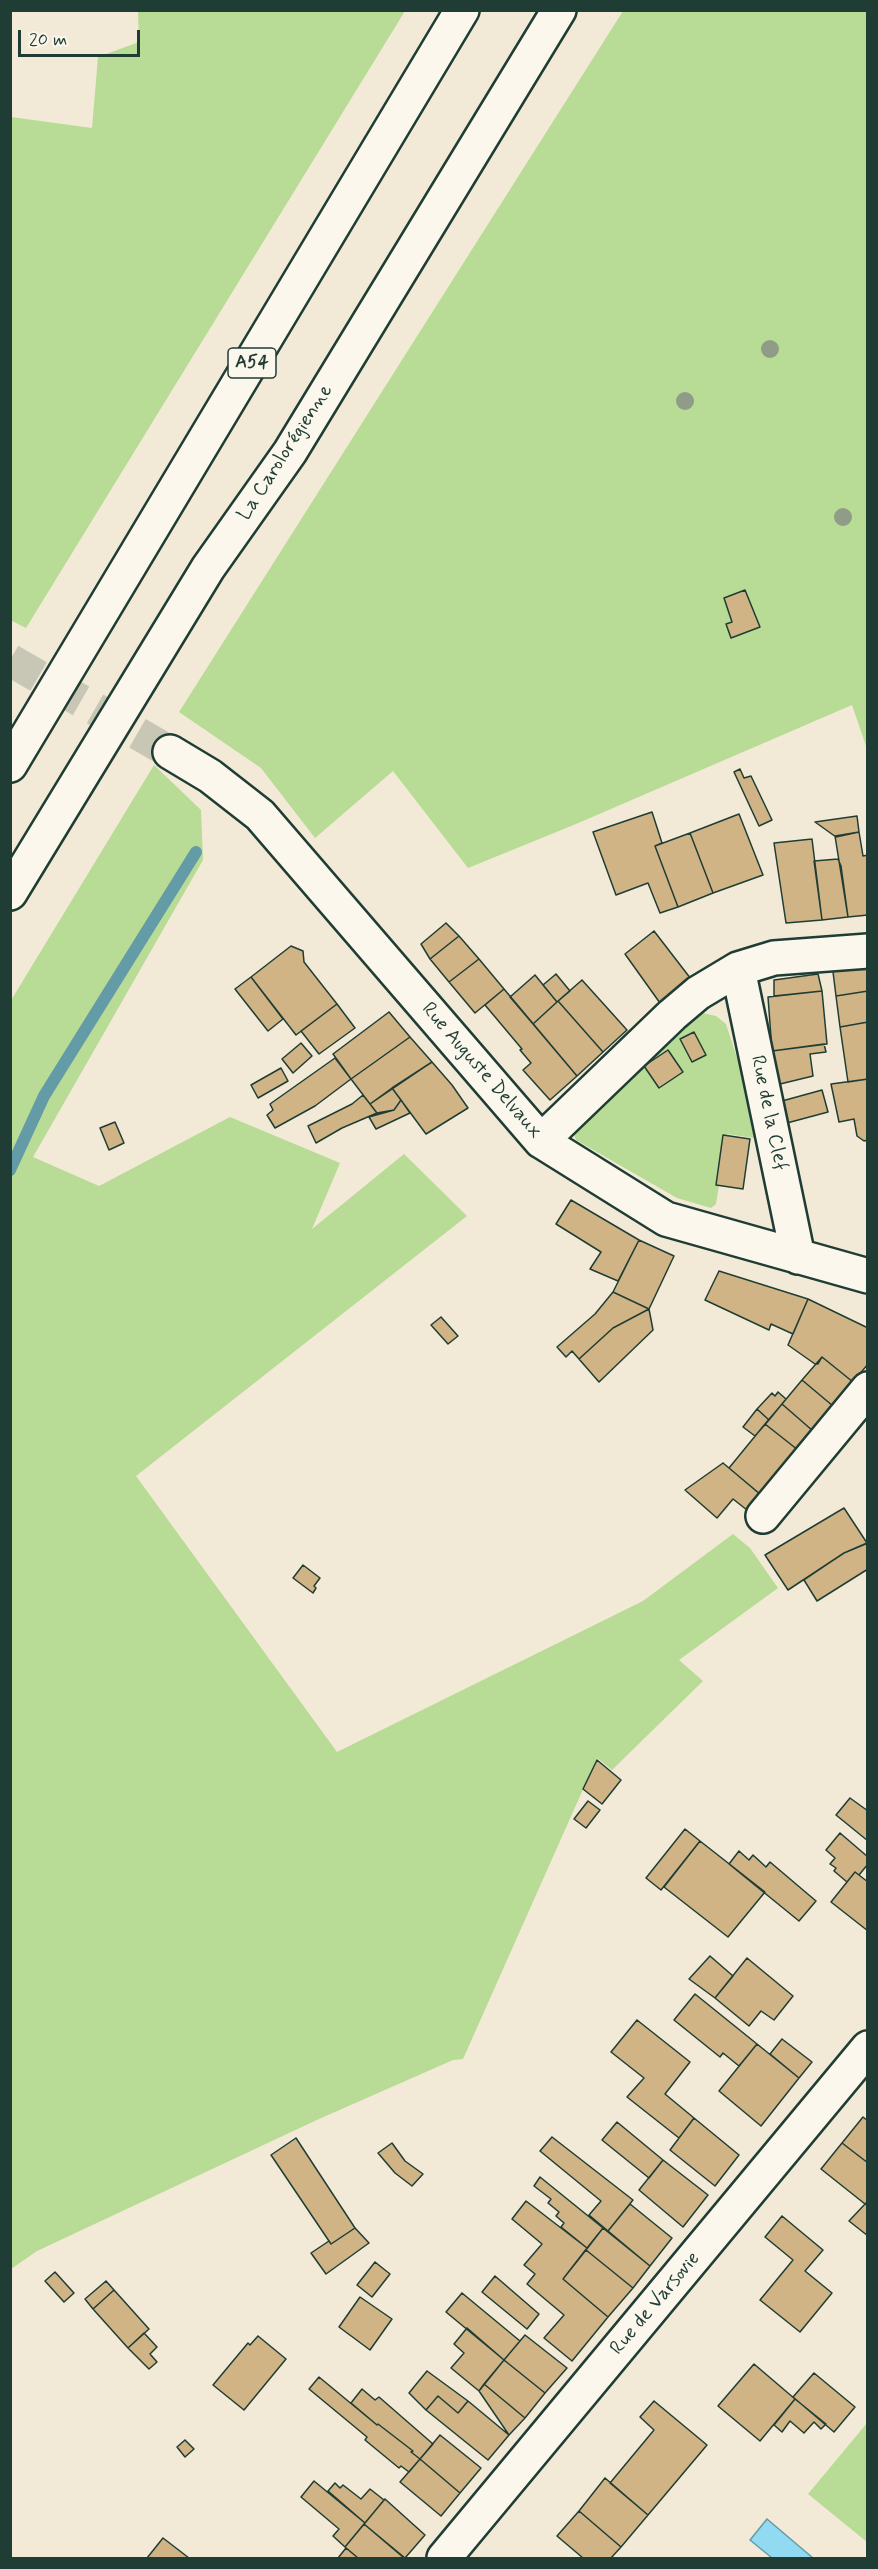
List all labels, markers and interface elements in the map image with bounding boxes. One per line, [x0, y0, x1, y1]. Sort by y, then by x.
scale bar [21, 18, 142, 56]
text: 20 m [29, 28, 67, 52]
road number: A54 [228, 348, 276, 378]
street label: La Carolorégienne [233, 381, 339, 525]
street label: Rue Auguste Delvaux [416, 998, 546, 1144]
street label: Rue de la Clef [744, 1053, 792, 1173]
street label: Rue de Varsovie [606, 2248, 706, 2360]

